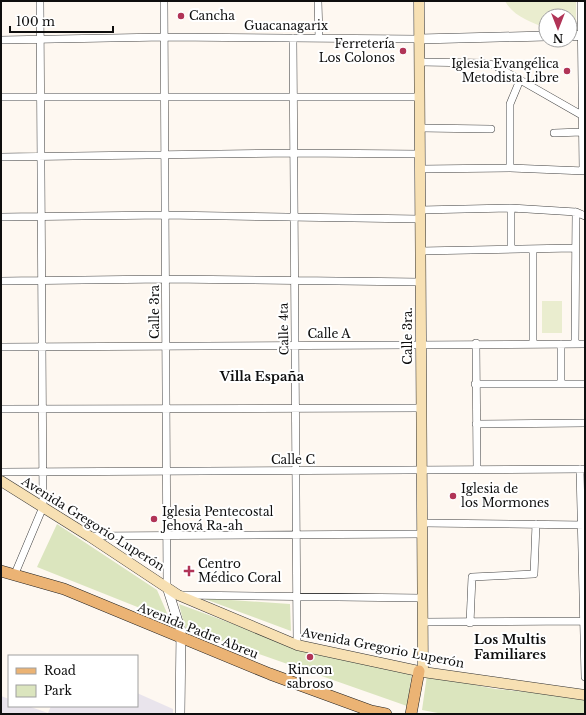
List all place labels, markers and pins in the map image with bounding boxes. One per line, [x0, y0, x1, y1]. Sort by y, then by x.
place label: Cancha [189, 8, 235, 23]
marker: Cancha [176, 11, 186, 21]
place label: Ferretería Los Colonos [319, 36, 395, 65]
marker: Ferretería Los Colonos [398, 46, 408, 56]
place label: Iglesia Evangélica Metodista Libre [451, 56, 559, 85]
marker: Iglesia Evangélica Metodista Libre [562, 66, 572, 76]
place label: Iglesia de los Mormones [461, 481, 549, 510]
marker: Iglesia de los Mormones [448, 491, 458, 501]
place label: Iglesia Pentecostal Jehová Ra-ah [160, 504, 274, 533]
marker: Iglesia Pentecostal Jehová Ra-ah [149, 514, 159, 524]
place label: Centro Médico Coral [198, 556, 281, 585]
marker: Centro Médico Coral [183, 565, 195, 577]
marker: Rincon sabroso [305, 652, 315, 662]
place label: Rincon sabroso [287, 662, 333, 691]

